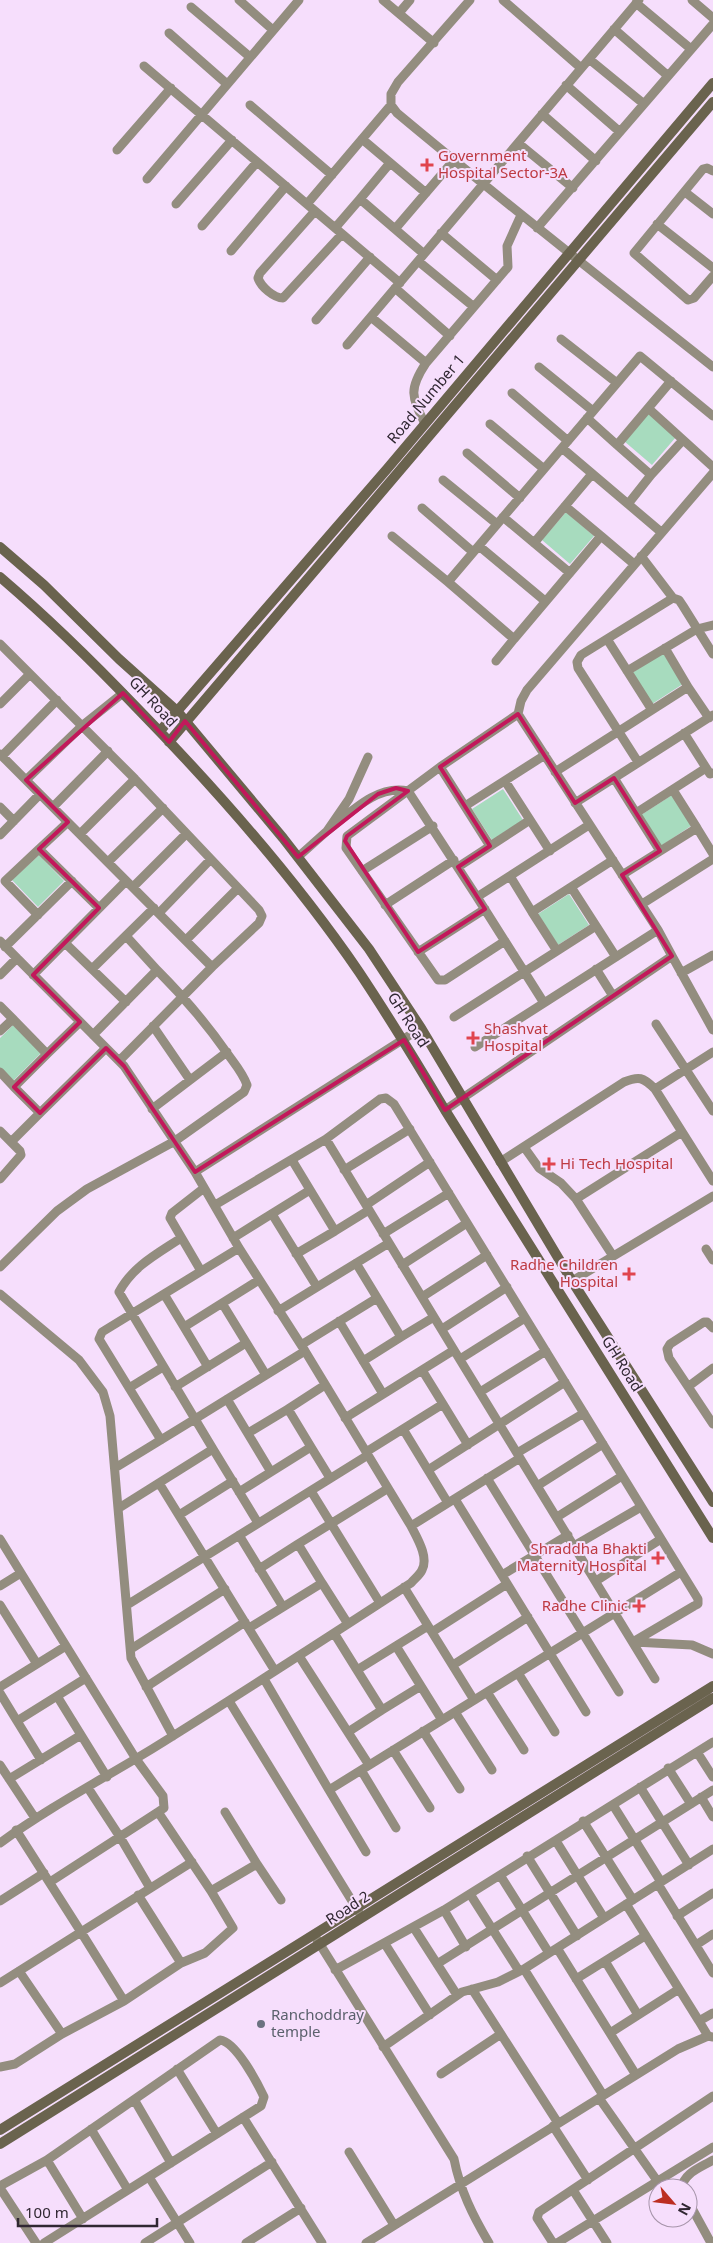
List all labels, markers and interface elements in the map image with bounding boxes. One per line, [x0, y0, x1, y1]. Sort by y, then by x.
place label: Government Hospital Sector-3A [438, 145, 568, 182]
marker: Government Hospital Sector-3A [420, 158, 434, 172]
street label: Road Number 1 [382, 349, 469, 447]
street label: GH Road [125, 672, 182, 731]
street label: GH Road [384, 988, 434, 1051]
place label: Shashvat Hospital [484, 1018, 548, 1055]
marker: Shashvat Hospital [466, 1031, 480, 1045]
place label: Hi Tech Hospital [560, 1153, 673, 1173]
marker: Hi Tech Hospital [542, 1157, 556, 1171]
place label: Radhe Children Hospital [510, 1254, 618, 1291]
marker: Radhe Children Hospital [622, 1267, 636, 1281]
street label: GH Road [598, 1332, 648, 1395]
place label: Shraddha Bhakti Maternity Hospital [517, 1538, 647, 1575]
marker: Shraddha Bhakti Maternity Hospital [651, 1551, 665, 1565]
place label: Radhe Clinic [542, 1595, 628, 1615]
marker: Radhe Clinic [632, 1599, 646, 1613]
street label: Road 2 [322, 1886, 373, 1929]
place label: Ranchoddray temple [271, 2004, 364, 2041]
marker: Ranchoddray temple [255, 2018, 267, 2030]
north arrow [648, 2178, 698, 2228]
scale bar [18, 2196, 156, 2228]
text: N [674, 2200, 696, 2219]
text: 100 m [25, 2202, 69, 2222]

